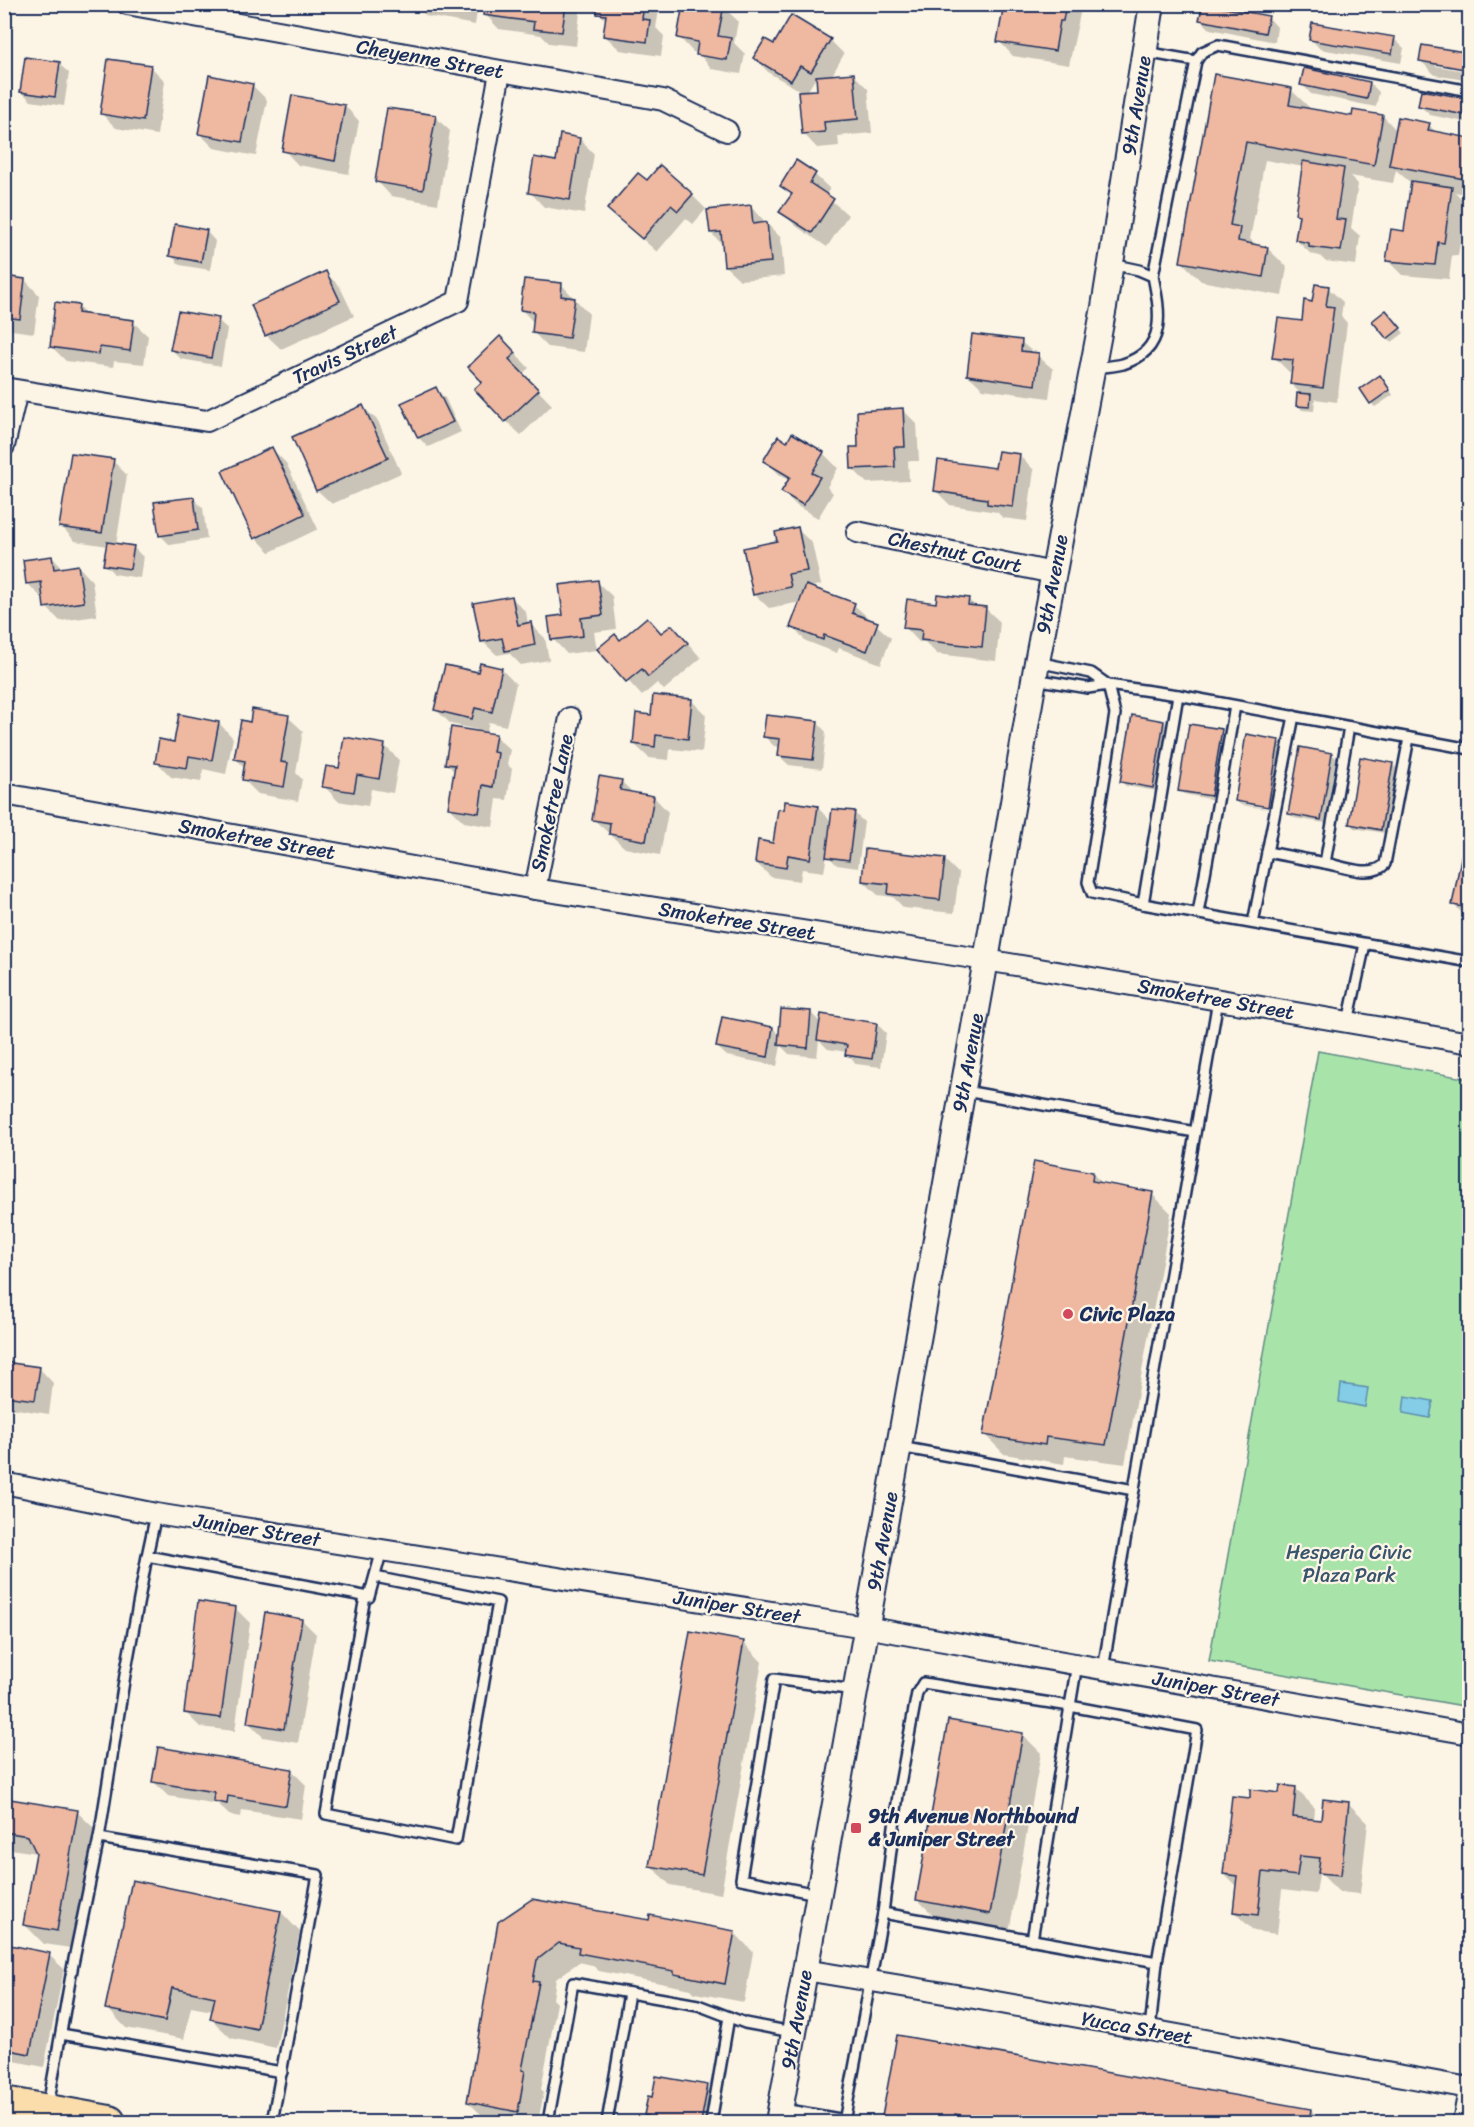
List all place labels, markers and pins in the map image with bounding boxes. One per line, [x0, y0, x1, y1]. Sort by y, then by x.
place label: Civic Plaza [1079, 1297, 1175, 1332]
marker: Civic Plaza [1061, 1307, 1075, 1321]
place label: 9th Avenue Northbound & Juniper Street [868, 1799, 1080, 1857]
marker: 9th Avenue Northbound & Juniper Street [849, 1821, 863, 1835]

